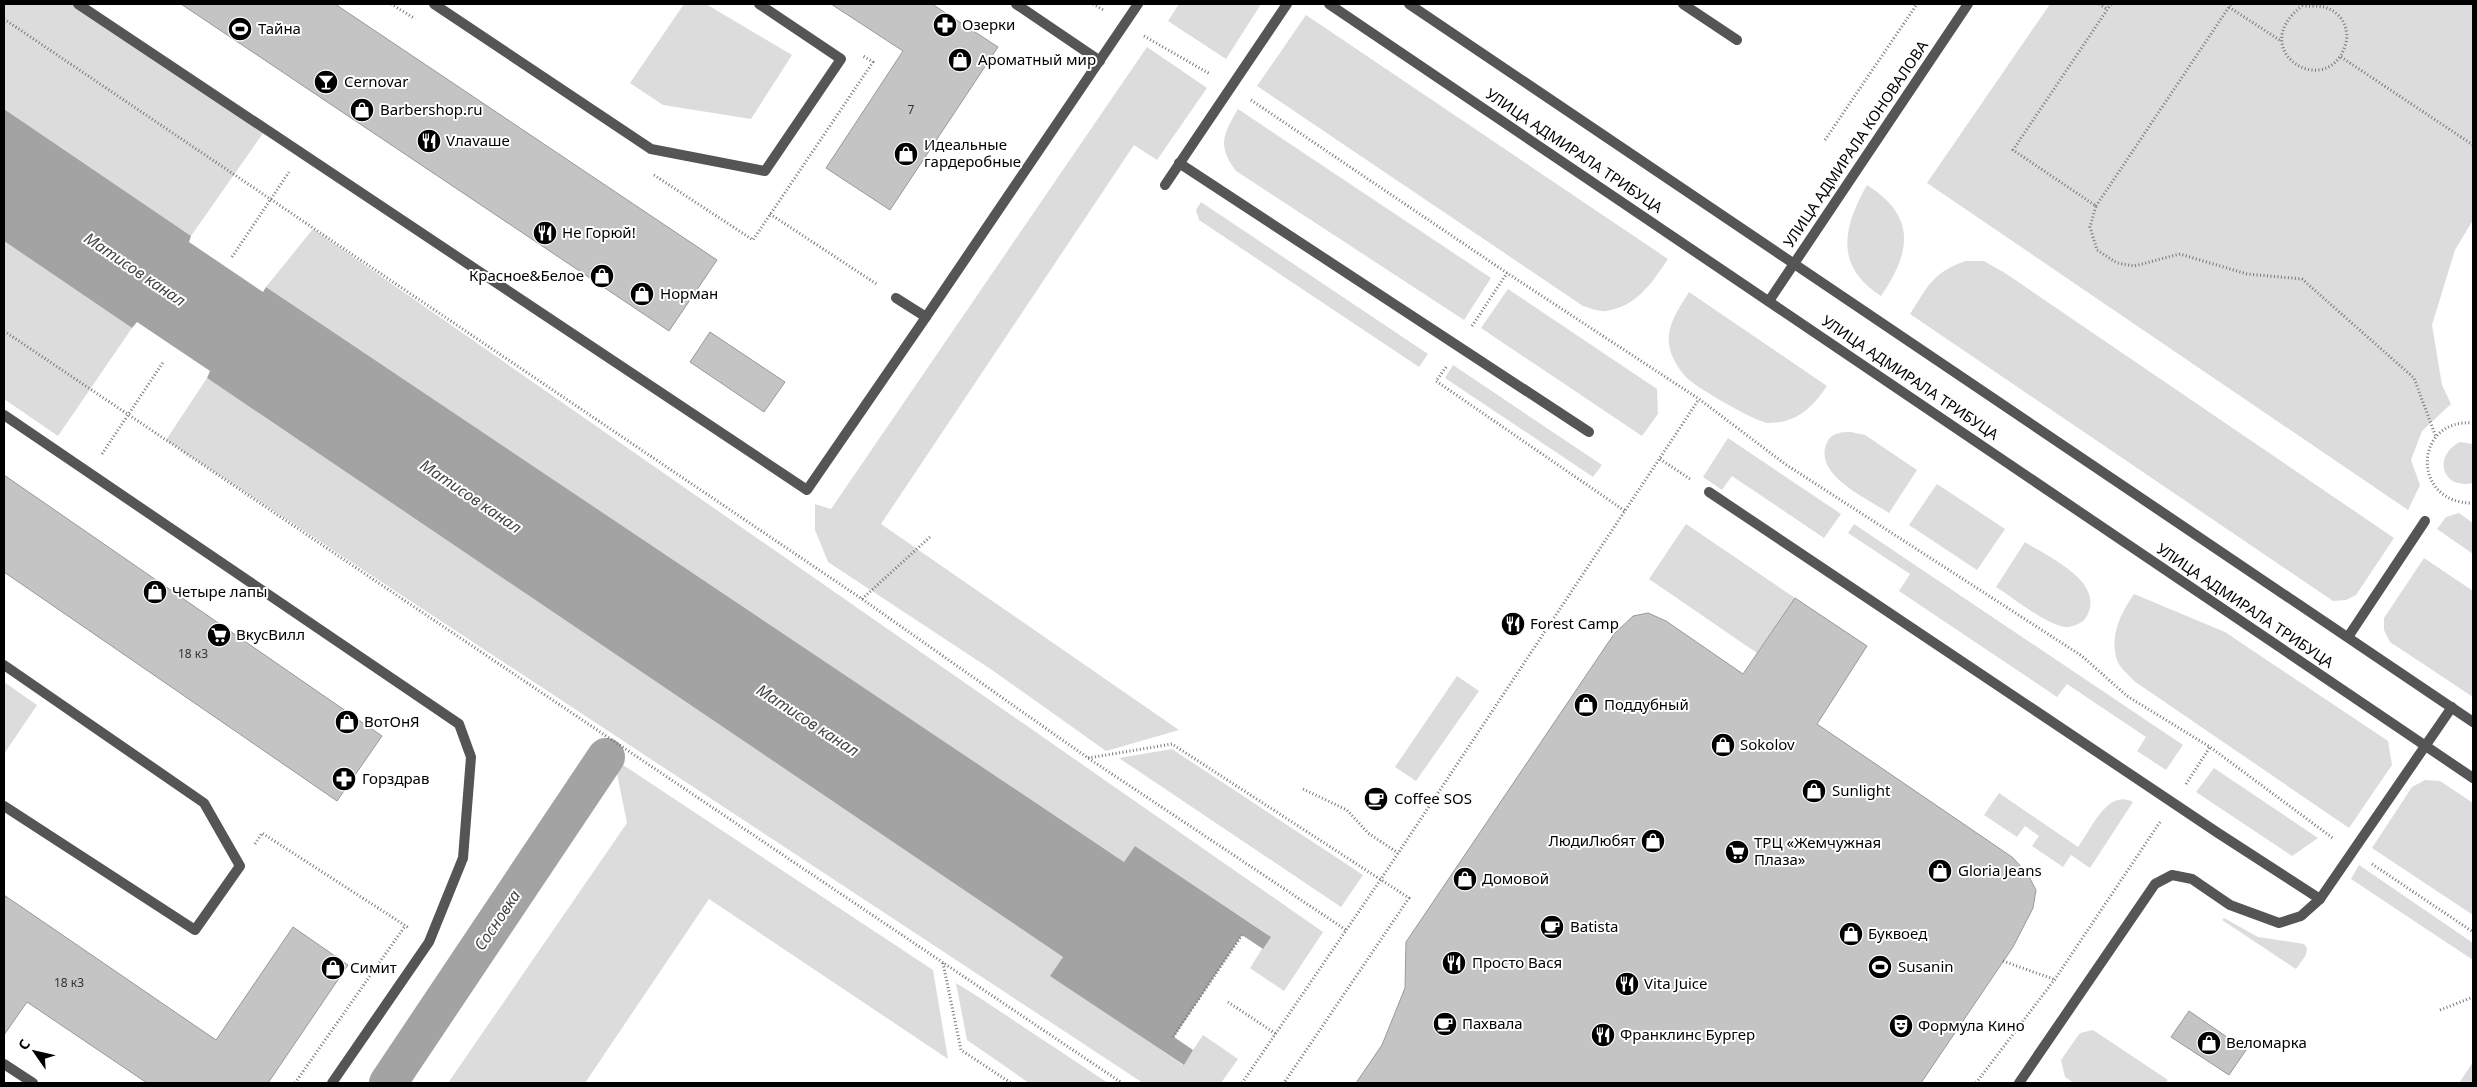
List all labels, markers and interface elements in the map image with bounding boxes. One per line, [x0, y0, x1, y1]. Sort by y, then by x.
pharmacy icon: Озерки [932, 12, 958, 38]
place label: Озерки [962, 14, 1015, 34]
sports icon: Тайна [227, 16, 253, 42]
place label: Тайна [258, 18, 301, 38]
street label: УЛИЦА АДМИРАЛА КОНОВАЛОВА [1778, 36, 1932, 251]
shop icon: Ароматный мир [947, 47, 973, 73]
place label: Ароматный мир [978, 49, 1096, 69]
bar icon: Cernovar [313, 69, 339, 95]
place label: Cernovar [344, 71, 408, 91]
street label: УЛИЦА АДМИРАЛА ТРИБУЦА [1482, 83, 1667, 217]
shop icon: Barbershop.ru [349, 97, 375, 123]
place label: Barbershop.ru [380, 99, 482, 119]
house number: 7 [908, 101, 915, 118]
restaurant icon: Vлаvаше [416, 128, 442, 154]
place label: Vлаvаше [446, 130, 510, 150]
place label: Идеальные гардеробные [924, 134, 1021, 171]
shop icon: Идеальные гардеробные [893, 141, 919, 167]
restaurant icon: Не Горюй! [532, 220, 558, 246]
place label: Не Горюй! [562, 222, 636, 242]
water label: Матисов канал [80, 227, 190, 311]
shop icon: Красное&Белое [589, 263, 615, 289]
place label: Красное&Белое [469, 265, 584, 285]
shop icon: Норман [629, 281, 655, 307]
place label: Норман [660, 283, 718, 303]
street label: УЛИЦА АДМИРАЛА ТРИБУЦА [1818, 310, 2003, 444]
water label: Матисов канал [416, 454, 526, 538]
street label: УЛИЦА АДМИРАЛА ТРИБУЦА [2153, 538, 2338, 672]
shop icon: Четыре лапы [142, 579, 168, 605]
place label: Четыре лапы [172, 581, 267, 601]
restaurant icon: Forest Camp [1500, 611, 1526, 637]
place label: Forest Camp [1530, 613, 1619, 633]
supermarket icon: ВкусВилл [206, 622, 232, 648]
place label: ВкусВилл [236, 624, 305, 644]
house number: 18 к3 [178, 645, 208, 662]
water label: Матисов канал [753, 679, 863, 761]
shop icon: Поддубный [1573, 692, 1599, 718]
place label: Поддубный [1604, 694, 1689, 714]
shop icon: ВотОнЯ [334, 709, 360, 735]
place label: ВотОнЯ [364, 711, 420, 731]
shop icon: Sokolov [1710, 732, 1736, 758]
place label: Sokolov [1740, 734, 1795, 754]
pharmacy icon: Горздрав [331, 766, 357, 792]
place label: Горздрав [362, 768, 429, 788]
shop icon: Sunlight [1801, 778, 1827, 804]
place label: Sunlight [1832, 780, 1891, 800]
cafe icon: Coffee SOS [1363, 786, 1389, 812]
place label: Coffee SOS [1394, 788, 1472, 808]
shop icon: ЛюдиЛюбят [1640, 828, 1666, 854]
place label: ЛюдиЛюбят [1548, 830, 1636, 850]
place label: ТРЦ «Жемчужная Плаза» [1754, 832, 1881, 869]
supermarket icon: ТРЦ «Жемчужная Плаза» [1724, 839, 1750, 865]
shop icon: Gloria Jeans [1927, 858, 1953, 884]
place label: Gloria Jeans [1958, 860, 2042, 880]
shop icon: Домовой [1452, 866, 1478, 892]
place label: Домовой [1482, 868, 1549, 888]
water label: Сосновка [469, 885, 525, 955]
cafe icon: Batista [1539, 914, 1565, 940]
place label: Batista [1570, 916, 1618, 936]
shop icon: Буквоед [1838, 921, 1864, 947]
place label: Буквоед [1868, 923, 1927, 943]
restaurant icon: Просто Вася [1441, 950, 1467, 976]
place label: Просто Вася [1472, 952, 1562, 972]
sports icon: Susanin [1867, 954, 1893, 980]
shop icon: Симит [320, 955, 346, 981]
place label: Susanin [1898, 956, 1954, 976]
place label: Симит [350, 957, 397, 977]
restaurant icon: Vita Juice [1614, 971, 1640, 997]
place label: Vita Juice [1644, 973, 1708, 993]
house number: 18 к3 [54, 974, 84, 991]
cafe icon: Пахвала [1432, 1011, 1458, 1037]
place label: Пахвала [1462, 1013, 1523, 1033]
theatre icon: Формула Кино [1888, 1013, 1914, 1039]
place label: Формула Кино [1918, 1015, 2025, 1035]
restaurant icon: Франклинс Бургер [1590, 1022, 1616, 1048]
place label: Франклинс Бургер [1620, 1024, 1755, 1044]
north arrow [10, 1027, 60, 1077]
shop icon: Веломарка [2196, 1030, 2222, 1056]
place label: Веломарка [2226, 1032, 2307, 1052]
text: С [13, 1035, 34, 1054]

